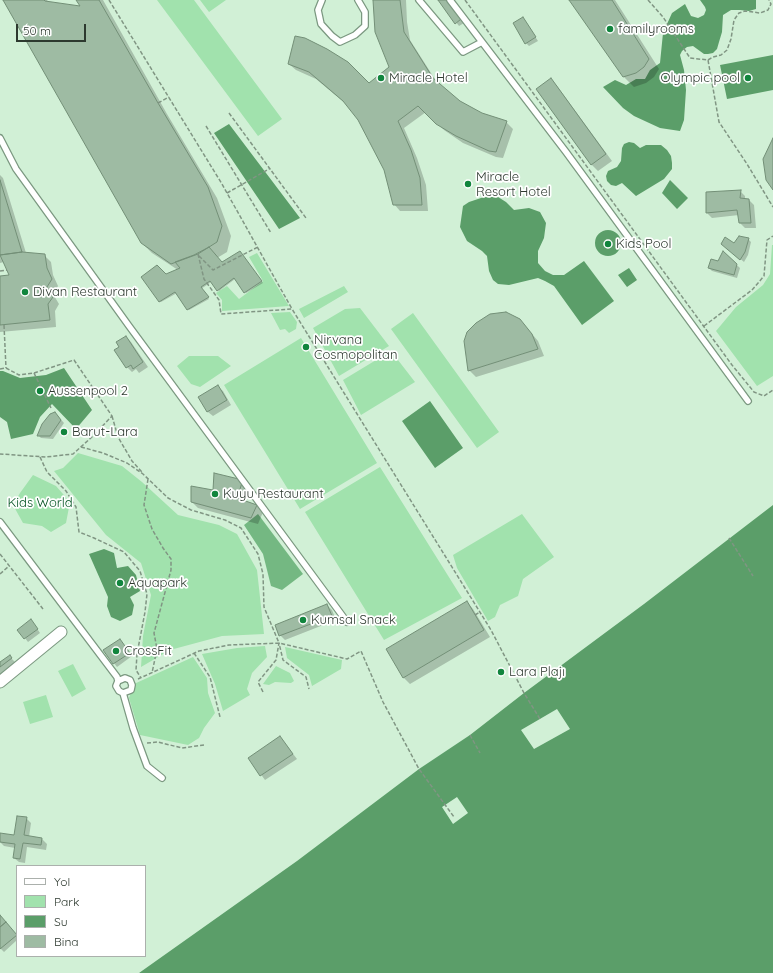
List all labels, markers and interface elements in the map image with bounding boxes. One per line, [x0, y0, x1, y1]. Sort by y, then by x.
scale bar [18, 16, 88, 42]
place label: familyrooms [618, 21, 694, 37]
text: 50 m [23, 23, 51, 38]
marker: familyrooms [605, 24, 615, 34]
place label: Miracle Hotel [389, 70, 468, 86]
place label: Olympic pool [660, 70, 740, 86]
marker: Miracle Hotel [376, 73, 386, 83]
marker: Olympic pool [743, 73, 753, 83]
place label: Miracle Resort Hotel [476, 169, 551, 200]
marker: Miracle Resort Hotel [463, 179, 473, 189]
place label: Kids Pool [616, 236, 671, 252]
marker: Kids Pool [603, 239, 613, 249]
place label: Divan Restaurant [33, 284, 137, 300]
marker: Divan Restaurant [20, 287, 30, 297]
place label: Nirvana Cosmopolitan [314, 332, 397, 363]
marker: Nirvana Cosmopolitan [301, 342, 311, 352]
place label: Aussenpool 2 [48, 383, 128, 399]
marker: Aussenpool 2 [35, 386, 45, 396]
place label: Barut-Lara [72, 424, 138, 440]
marker: Barut-Lara [59, 427, 69, 437]
place label: Kuyu Restaurant [223, 486, 324, 502]
marker: Kuyu Restaurant [210, 489, 220, 499]
park label: Kids World [7, 495, 73, 511]
place label: Aquapark [128, 575, 187, 591]
marker: Aquapark [115, 578, 125, 588]
place label: Kumsal Snack [311, 612, 396, 628]
marker: Kumsal Snack [298, 615, 308, 625]
place label: CrossFit [124, 643, 172, 659]
marker: CrossFit [111, 646, 121, 656]
place label: Lara Plajı [509, 664, 565, 680]
marker: Lara Plajı [496, 667, 506, 677]
legend [16, 865, 146, 957]
text: Yol [54, 874, 70, 889]
text: Park [54, 894, 79, 909]
text: Su [54, 914, 68, 929]
text: Bina [54, 934, 79, 949]

